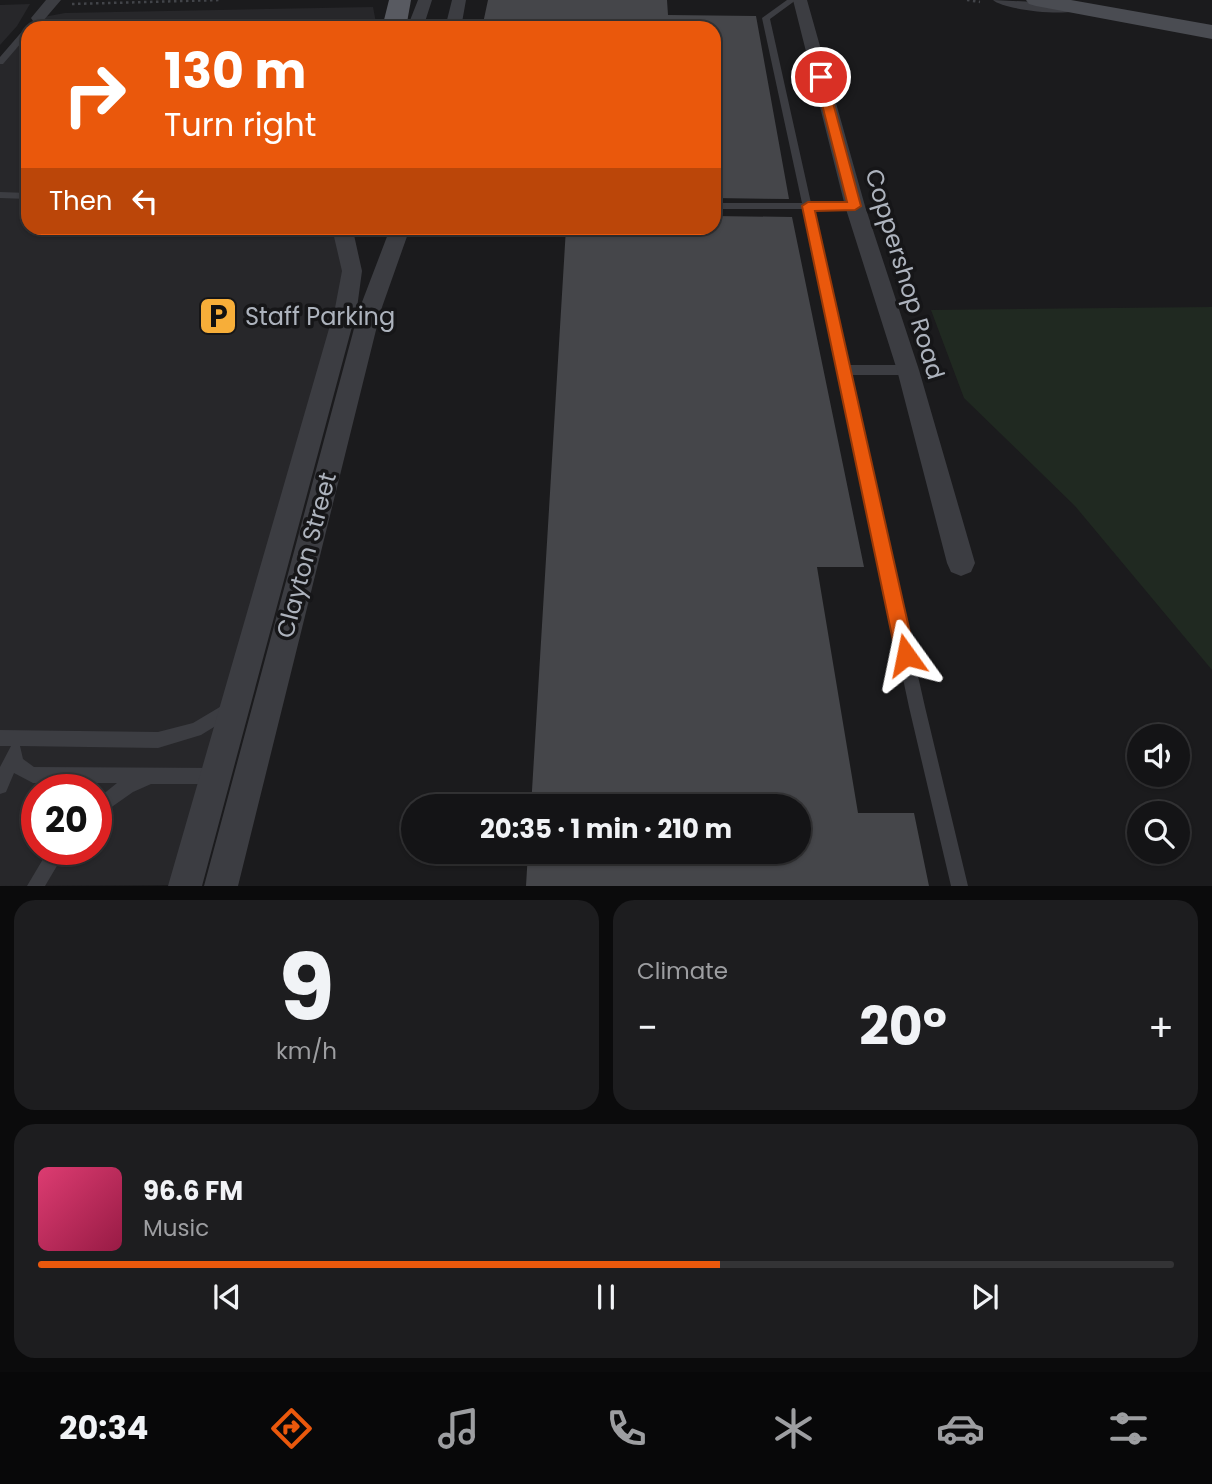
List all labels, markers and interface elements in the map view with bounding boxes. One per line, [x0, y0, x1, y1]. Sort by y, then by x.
text: 130 m [164, 37, 306, 105]
pin [791, 47, 851, 107]
icon: right [49, 49, 140, 140]
icon: arrive [802, 58, 840, 96]
text: Turn right [164, 102, 316, 147]
street label: Coppershop Road [857, 165, 953, 383]
icon: left [126, 182, 164, 220]
text: Then [49, 183, 112, 219]
parking icon: Staff Parking [197, 295, 239, 337]
place label: Staff Parking [245, 300, 395, 333]
street label: Clayton Street [268, 468, 344, 642]
position arrow [869, 618, 943, 692]
map controls [1127, 724, 1190, 864]
button: sound [1127, 724, 1190, 787]
speed limit sign: 20 [21, 774, 112, 865]
button: search [1127, 801, 1190, 864]
text: 20:35 · 1 min · 210 m [480, 811, 732, 847]
text: 9 [279, 924, 334, 1052]
text: Climate [637, 955, 728, 987]
text: 20° [859, 990, 947, 1063]
text: − [637, 1001, 658, 1054]
text: + [1148, 1001, 1174, 1054]
text: km/h [276, 1035, 337, 1067]
text: 96.6 FM [143, 1173, 243, 1209]
text: Music [143, 1212, 209, 1244]
icon: previous [208, 1278, 246, 1316]
icon: pause [587, 1278, 625, 1316]
icon: next [966, 1278, 1004, 1316]
icon: directions [267, 1404, 316, 1453]
icon: music [434, 1404, 483, 1453]
icon: phone [602, 1404, 651, 1453]
icon: climate [769, 1404, 818, 1453]
icon: car [936, 1404, 985, 1453]
icon: filters [1104, 1404, 1153, 1453]
text: 20:34 [59, 1405, 148, 1450]

